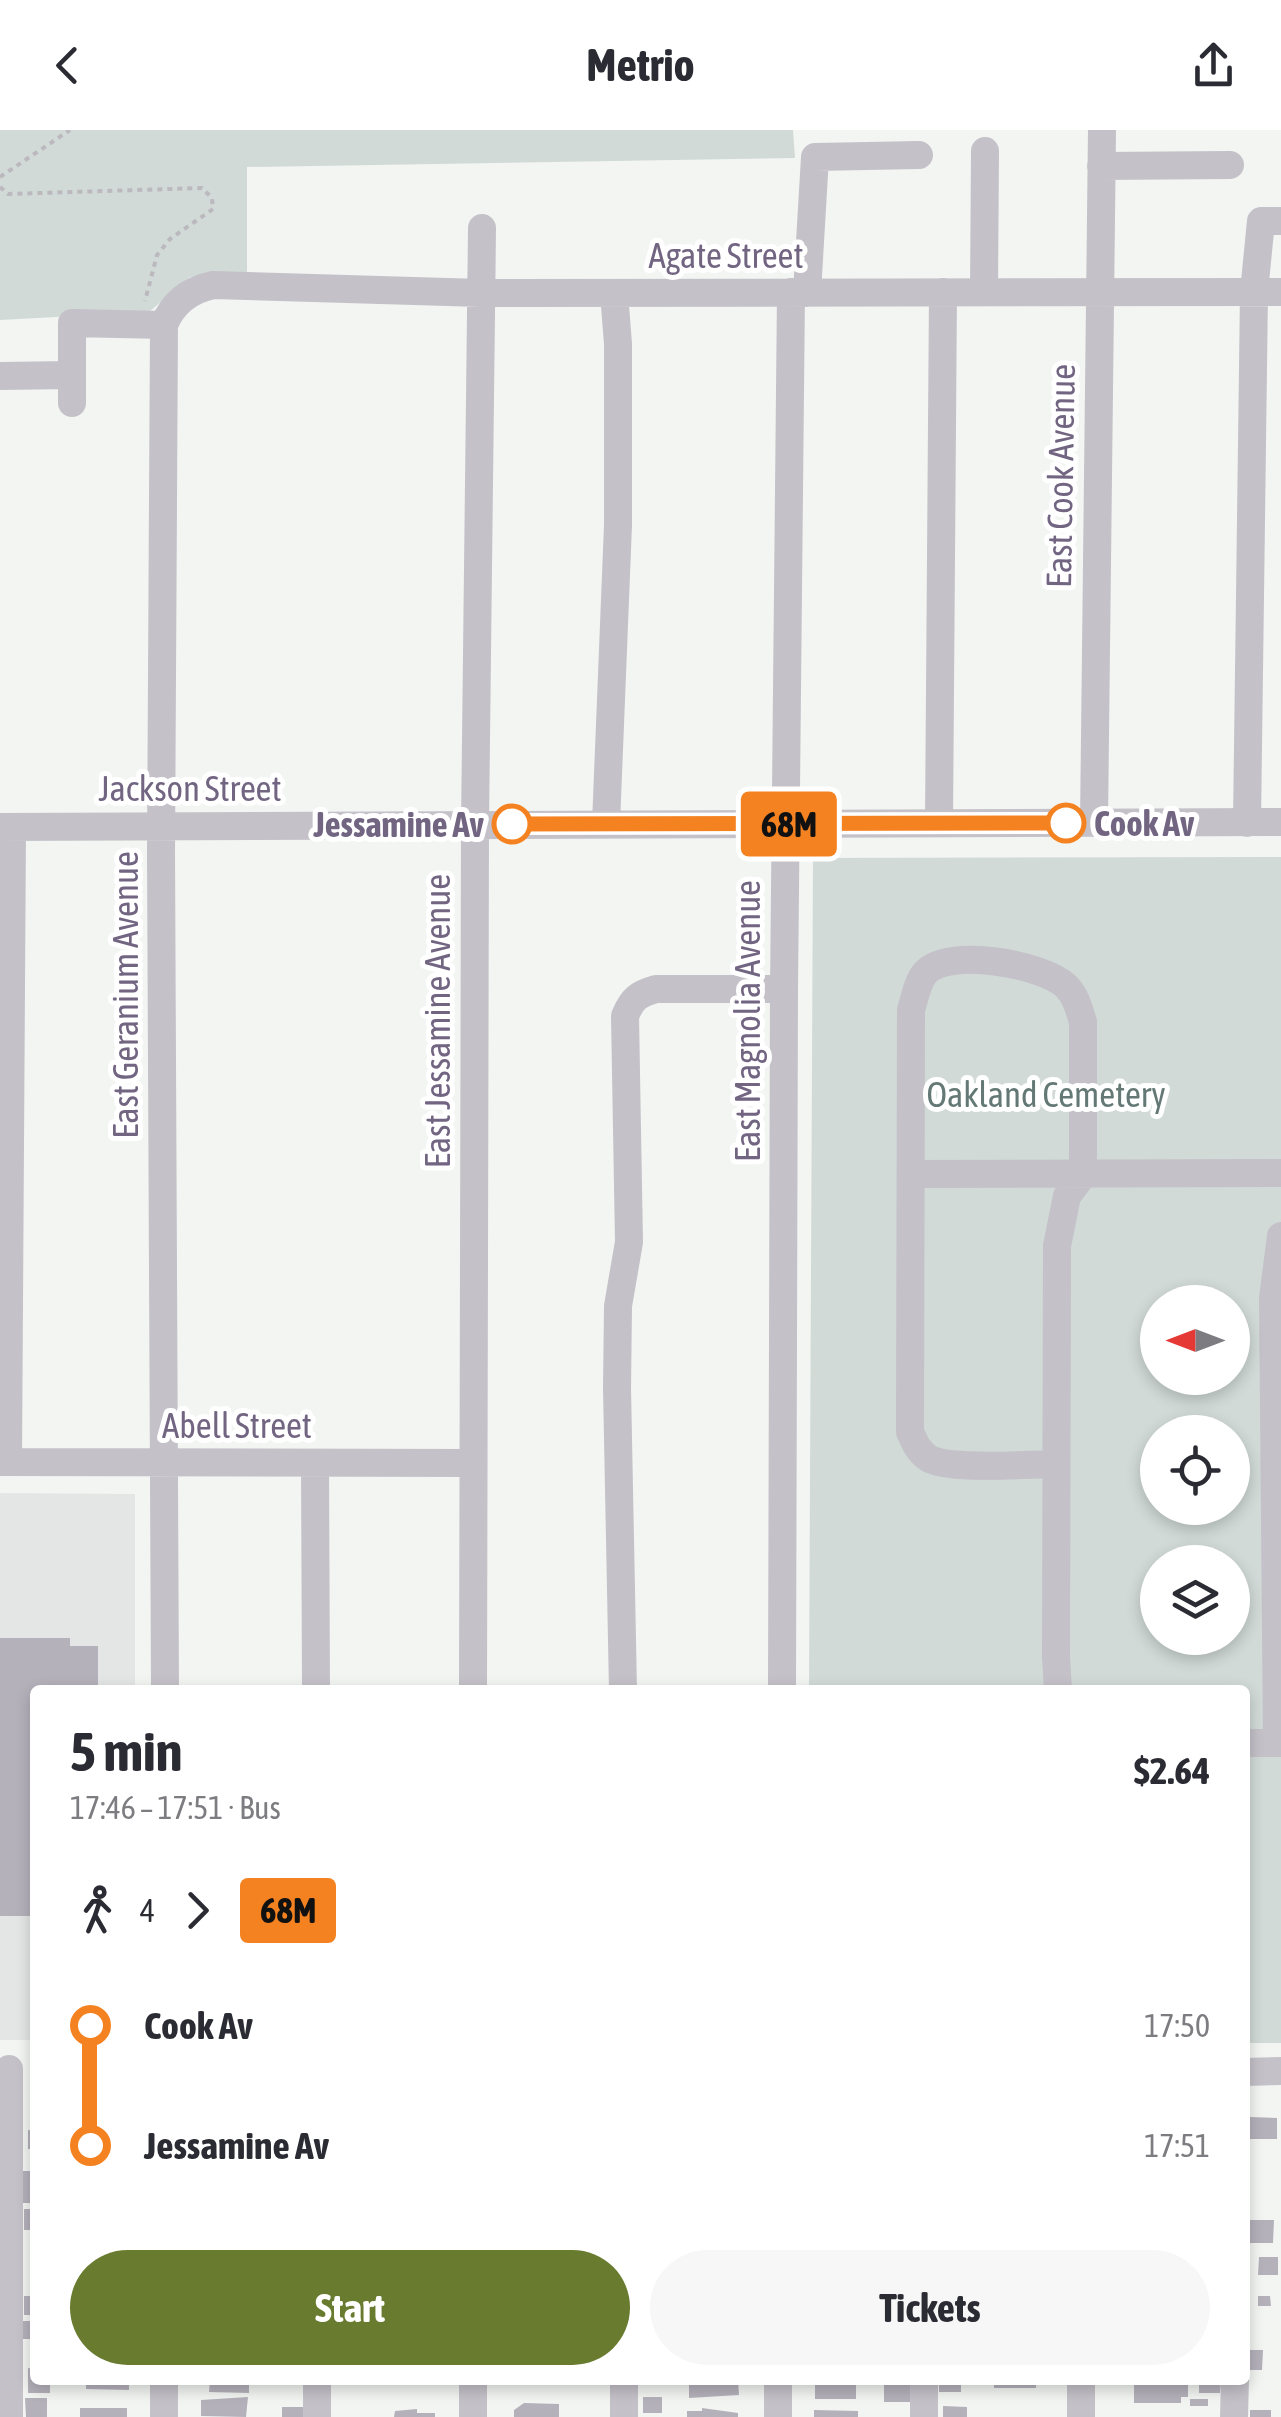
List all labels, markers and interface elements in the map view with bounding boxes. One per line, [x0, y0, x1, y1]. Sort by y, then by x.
icon: back [40, 38, 95, 93]
icon: share [1186, 38, 1241, 93]
text: Metrio [586, 39, 695, 91]
street label: Agate Street [649, 235, 803, 275]
street label: East Cook Avenue [1038, 364, 1082, 588]
street label: Jackson Street [98, 768, 282, 808]
line badge: 68M [732, 792, 846, 856]
place label: Cook Av [1094, 803, 1195, 843]
place label: Jessamine Av [312, 804, 485, 844]
text: 68M [761, 804, 817, 844]
marker: Cook Av [1047, 804, 1085, 842]
marker: Jessamine Av [493, 805, 531, 843]
street label: East Geranium Avenue [105, 851, 145, 1139]
street label: East Jessamine Avenue [417, 874, 457, 1168]
street label: East Magnolia Avenue [727, 880, 767, 1162]
park label: Oakland Cemetery [926, 1074, 1166, 1114]
north arrow [1140, 1285, 1250, 1395]
map controls [1140, 1285, 1250, 1655]
street label: Abell Street [162, 1405, 312, 1445]
button: locate [1140, 1415, 1250, 1525]
button: layers [1140, 1545, 1250, 1655]
text: 5 min [70, 1720, 182, 1783]
text: $2.64 [1134, 1749, 1210, 1792]
text: 17:46 – 17:51 · Bus [70, 1789, 281, 1826]
icon: walk [70, 1883, 125, 1938]
icon: forward [170, 1883, 225, 1938]
text: 68M [260, 1890, 316, 1930]
text: 4 [140, 1892, 155, 1929]
text: Cook Av [144, 2004, 253, 2047]
text: 17:50 [1144, 2007, 1210, 2044]
text: Jessamine Av [144, 2124, 329, 2167]
text: 17:51 [1144, 2127, 1210, 2164]
button: Start [70, 2250, 630, 2365]
button: Tickets [650, 2250, 1210, 2365]

